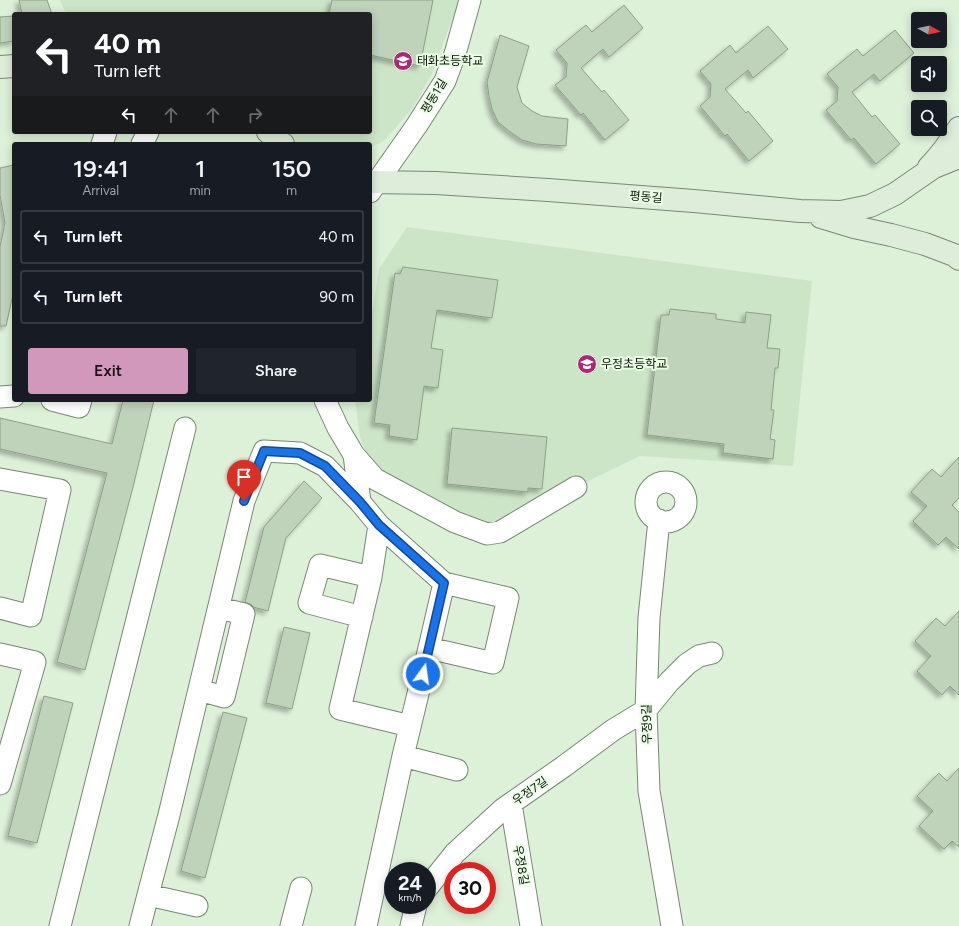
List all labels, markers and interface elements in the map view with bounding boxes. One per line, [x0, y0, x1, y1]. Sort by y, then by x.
north arrow [911, 12, 947, 48]
map controls [911, 12, 947, 136]
text: 40 m [94, 26, 161, 60]
icon: left [28, 28, 80, 80]
school or university icon: 태화초등학교 [392, 50, 414, 72]
place label: 태화초등학교 [417, 54, 483, 68]
button: sound [911, 56, 947, 92]
text: Turn left [94, 60, 161, 82]
street label: 평동1길 [418, 76, 450, 116]
button: search [911, 100, 947, 136]
icon: left [118, 104, 140, 126]
icon: ahead [160, 104, 182, 126]
icon: ahead [202, 104, 224, 126]
icon: right [244, 104, 266, 126]
text: 19:41 [73, 154, 129, 183]
text: 1 [195, 154, 205, 183]
text: 150 [272, 154, 311, 183]
text: Arrival [82, 183, 119, 198]
text: min [189, 183, 211, 198]
text: m [286, 183, 297, 198]
street label: 평동길 [629, 189, 663, 205]
icon: left [30, 226, 52, 248]
text: Turn left [64, 228, 122, 246]
text: 40 m [319, 228, 354, 246]
icon: left [30, 286, 52, 308]
text: Turn left [64, 288, 122, 306]
text: 90 m [319, 288, 354, 306]
button: Exit [28, 348, 188, 394]
button: Share [196, 348, 356, 394]
school or university icon: 우정초등학교 [576, 353, 598, 375]
place label: 우정초등학교 [601, 357, 667, 371]
pin [227, 460, 261, 501]
icon: arrive [233, 466, 255, 488]
position arrow [402, 653, 444, 695]
street label: 우정9길 [640, 704, 654, 744]
street label: 우정7길 [510, 774, 550, 808]
street label: 우정8길 [511, 844, 531, 886]
speed limit sign: 30 [444, 862, 496, 914]
text: 24 [398, 871, 422, 895]
text: km/h [399, 891, 421, 904]

